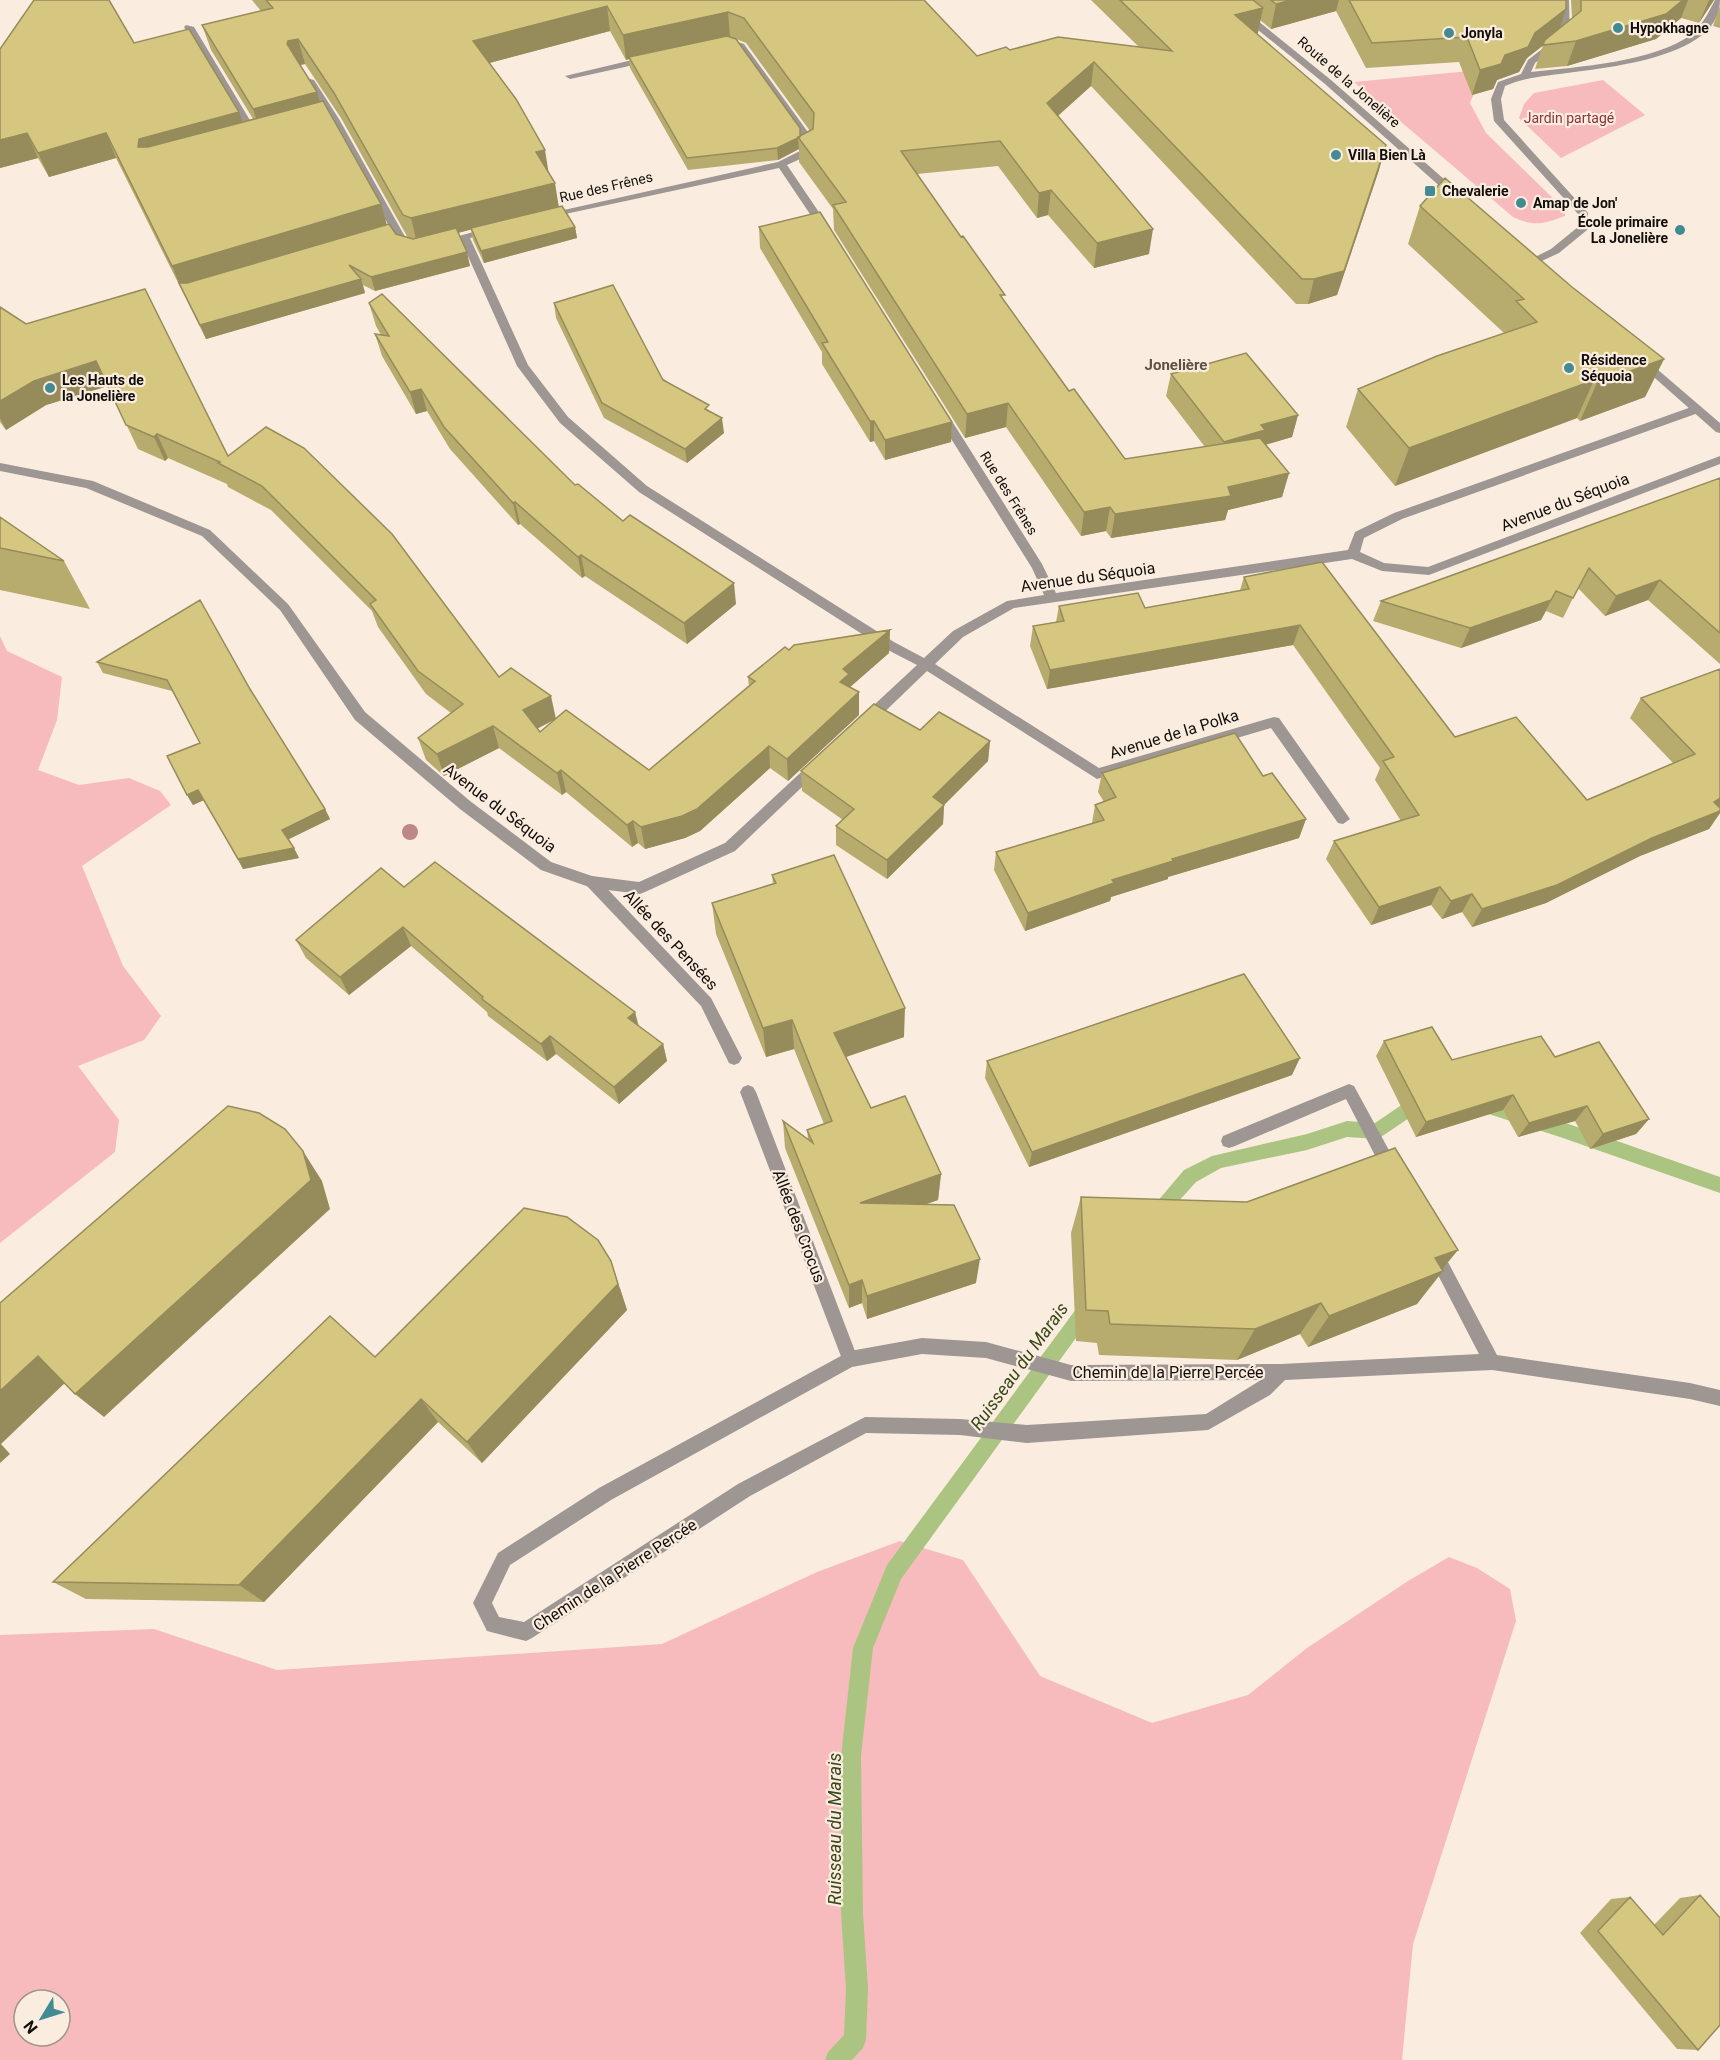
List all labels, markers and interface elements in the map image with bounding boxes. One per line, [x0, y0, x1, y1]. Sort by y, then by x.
place label: Hypokhagne [1630, 20, 1709, 36]
marker: Hypokhagne [1611, 21, 1625, 35]
place label: Jonyla [1461, 25, 1503, 41]
marker: Jonyla [1442, 26, 1456, 40]
street label: Route de la Jonelière [1295, 33, 1403, 131]
park label: Jardin partagé [1524, 110, 1614, 126]
place label: Villa Bien Là [1348, 147, 1426, 163]
marker: Villa Bien Là [1329, 148, 1343, 162]
street label: Rue des Frênes [558, 168, 654, 206]
place label: Chevalerie [1442, 183, 1509, 199]
marker: Chevalerie [1423, 184, 1437, 198]
place label: Amap de Jon' [1533, 195, 1617, 211]
marker: Amap de Jon' [1514, 196, 1528, 210]
place label: École primaire La Jonelière [1578, 213, 1668, 246]
marker: École primaire La Jonelière [1673, 223, 1687, 237]
place label: Résidence Séquoia [1581, 352, 1647, 384]
district label: Jonelière [1145, 356, 1207, 374]
marker: Résidence Séquoia [1562, 361, 1576, 375]
place label: Les Hauts de la Jonelière [62, 372, 144, 404]
marker: Les Hauts de la Jonelière [43, 381, 57, 395]
street label: Rue des Frênes [977, 448, 1041, 538]
street label: Avenue du Séquoia [1498, 469, 1632, 535]
street label: Avenue du Séquoia [1019, 558, 1157, 596]
street label: Avenue de la Polka [1107, 705, 1241, 763]
street label: Avenue du Séquoia [440, 760, 560, 856]
street label: Allée des Pensées [620, 886, 722, 994]
street label: Allée des Crocus [769, 1167, 829, 1285]
water label: Ruisseau du Marais [966, 1298, 1072, 1434]
street label: Chemin de la Pierre Percée [1072, 1363, 1264, 1382]
street label: Chemin de la Pierre Percée [530, 1515, 700, 1635]
water label: Ruisseau du Marais [824, 1753, 845, 1905]
north arrow [12, 1988, 72, 2048]
text: N [20, 2017, 42, 2037]

